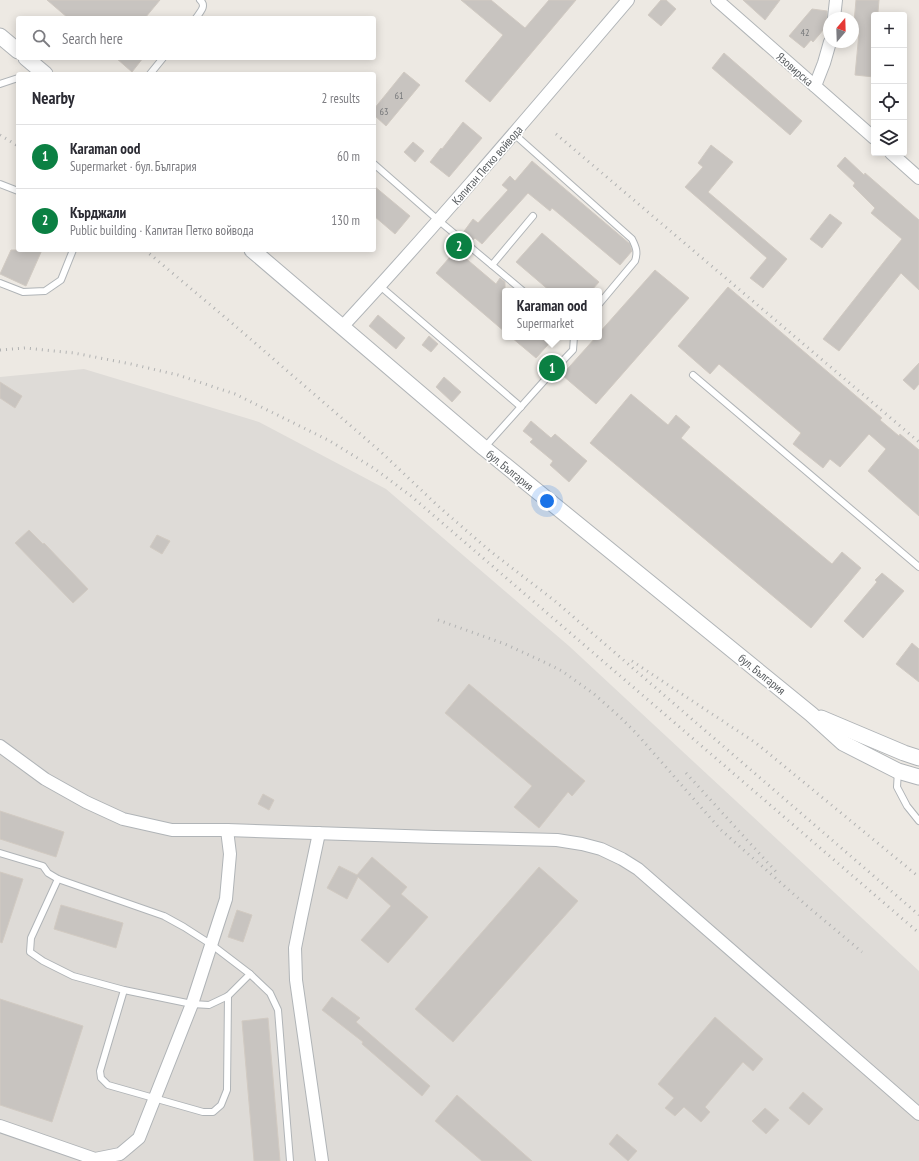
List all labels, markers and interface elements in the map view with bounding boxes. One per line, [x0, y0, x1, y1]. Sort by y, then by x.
north arrow [823, 12, 859, 48]
map controls [871, 12, 907, 156]
button: + [871, 12, 907, 48]
search box [16, 16, 376, 60]
house number: 42 [801, 26, 810, 39]
icon: search [30, 27, 52, 49]
text: Search here [62, 29, 123, 48]
button: − [871, 48, 907, 84]
street label: Язовирска [773, 49, 817, 89]
button: locate [871, 84, 907, 120]
text: Nearby [32, 87, 75, 109]
house number: 61 [395, 89, 404, 102]
text: 2 results [321, 90, 360, 107]
house number: 63 [380, 105, 389, 118]
button: layers [871, 120, 907, 156]
street label: Капитан Петко войвода [448, 122, 526, 208]
text: Karaman ood [70, 139, 140, 158]
text: 1 [42, 148, 48, 165]
text: 60 m [337, 148, 360, 165]
text: Supermarket · бул. България [70, 158, 197, 175]
text: Кърджали [70, 203, 126, 222]
text: 2 [42, 212, 48, 229]
text: 130 m [331, 212, 360, 229]
text: Public building · Капитан Петко войвода [70, 222, 254, 239]
pin: 2 [446, 231, 472, 261]
popup [502, 288, 602, 340]
text: Karaman ood [517, 296, 587, 315]
text: Supermarket [517, 315, 574, 332]
pin: 1 [539, 353, 565, 383]
street label: бул. България [483, 446, 537, 494]
your location [537, 491, 557, 511]
street label: бул. България [735, 650, 789, 698]

